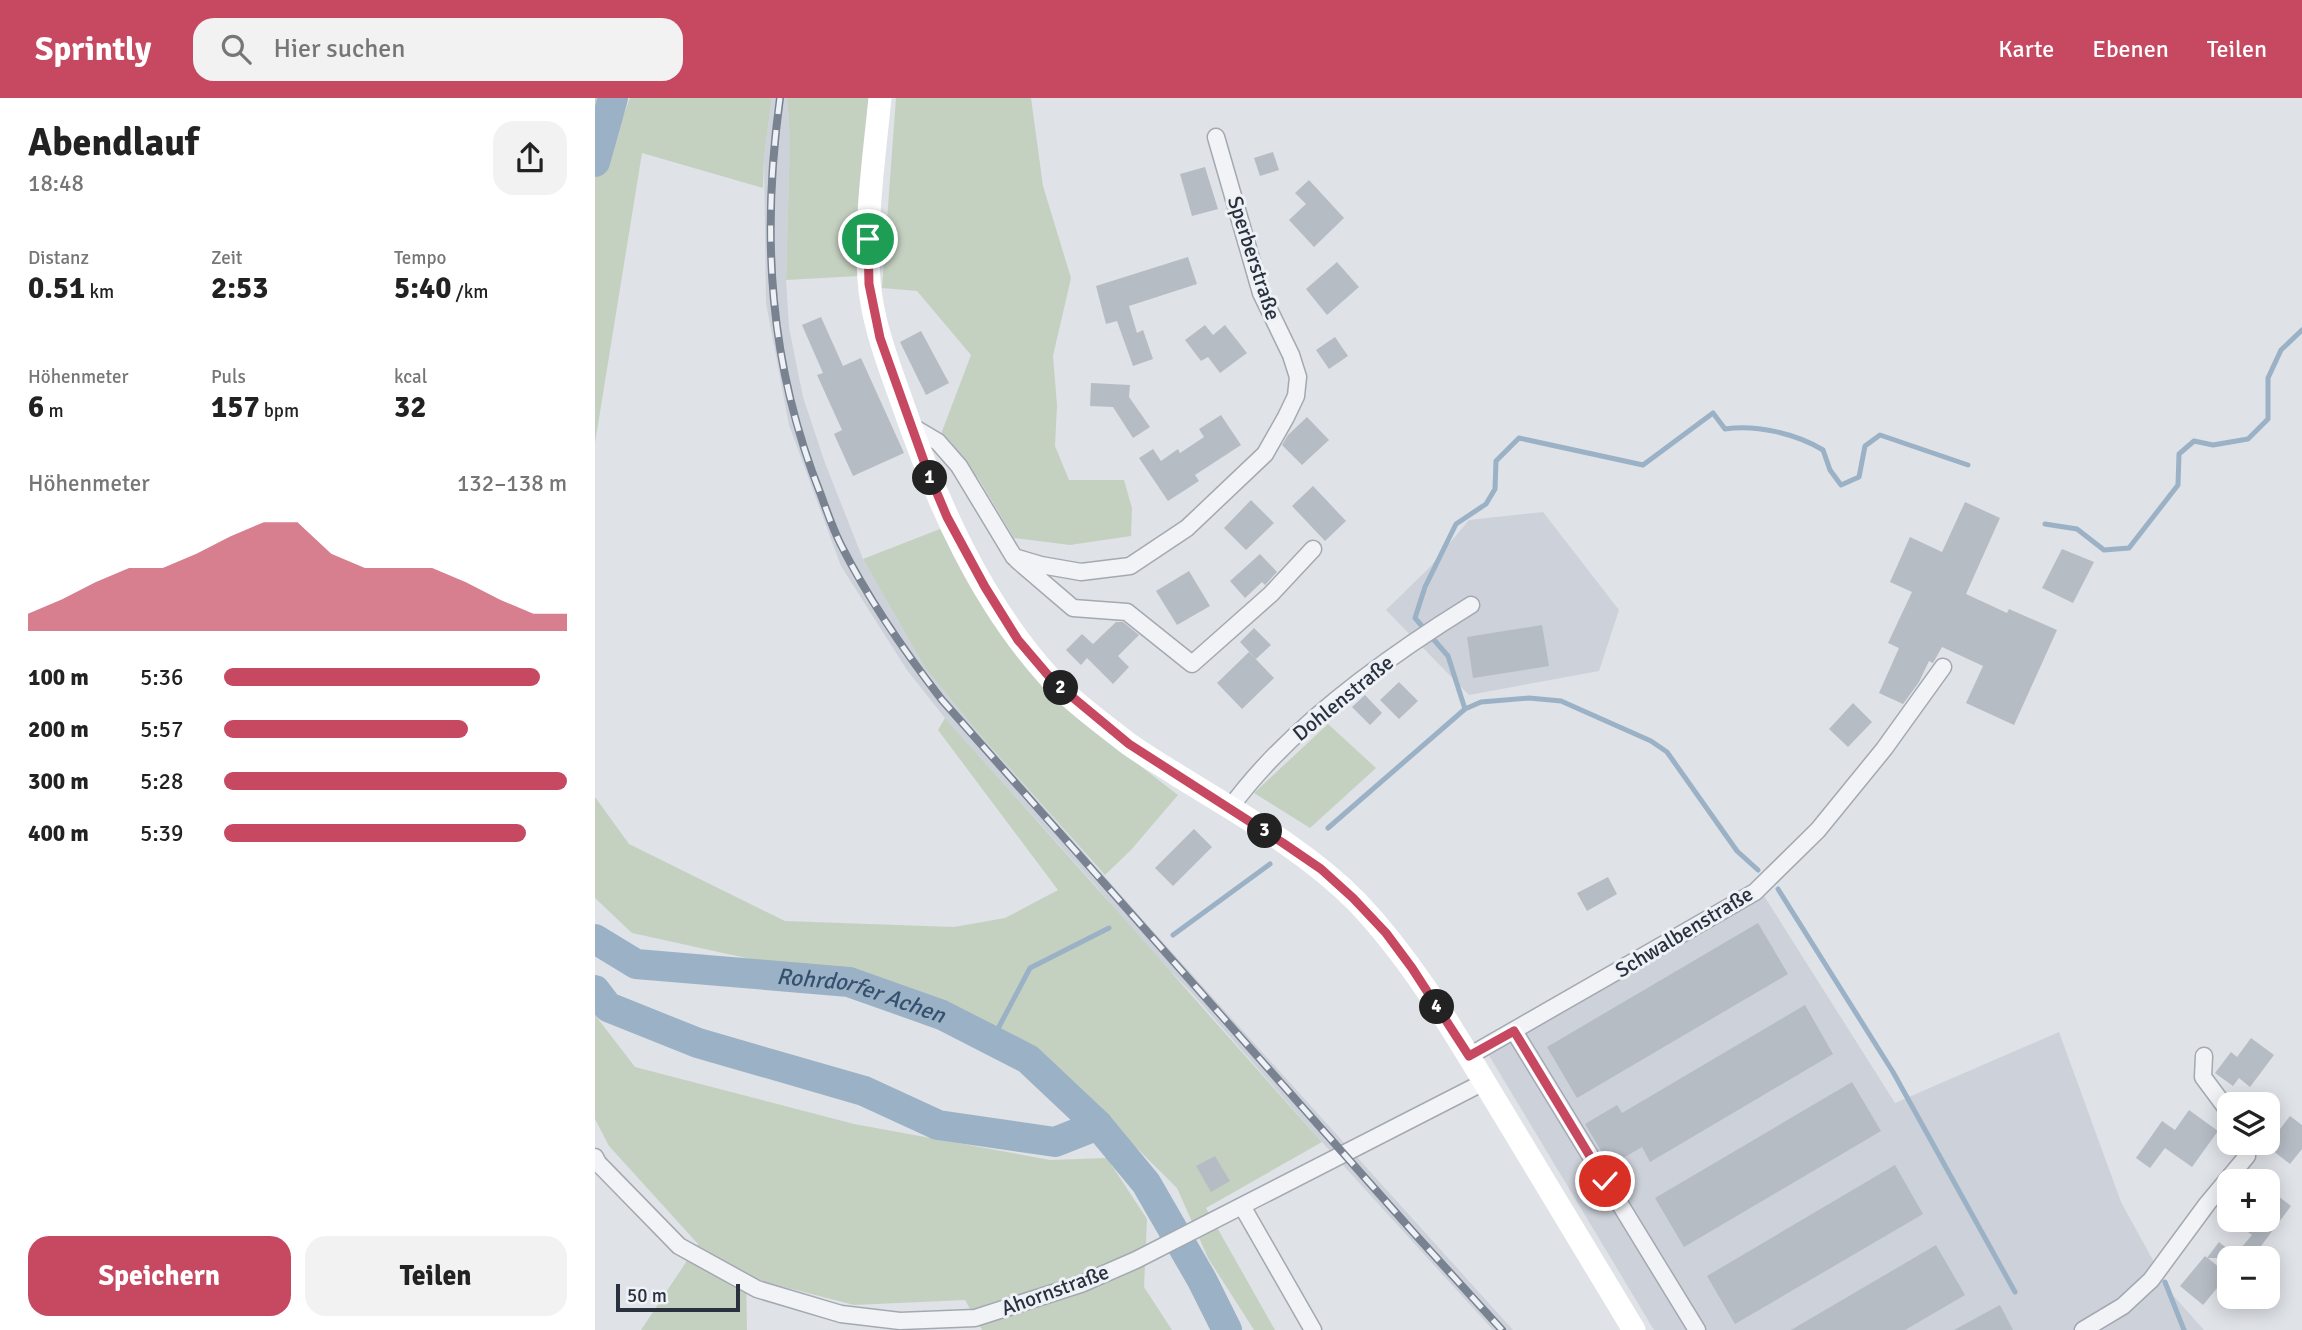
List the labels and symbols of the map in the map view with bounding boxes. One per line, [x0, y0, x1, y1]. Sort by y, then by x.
street label: Sperberstraße [1222, 193, 1286, 323]
pin [838, 209, 898, 269]
pin: 1 [913, 460, 947, 496]
street label: Dohlenstraße [1287, 649, 1399, 747]
pin: 2 [1043, 670, 1079, 706]
pin: 3 [1247, 814, 1283, 848]
street label: Schwalbenstraße [1610, 881, 1758, 983]
water label: Rohrdorfer Achen [776, 961, 950, 1030]
pin: 4 [1419, 990, 1455, 1024]
pin [1575, 1151, 1635, 1211]
street label: Ahornstraße [998, 1258, 1112, 1322]
scale bar [616, 1281, 740, 1313]

